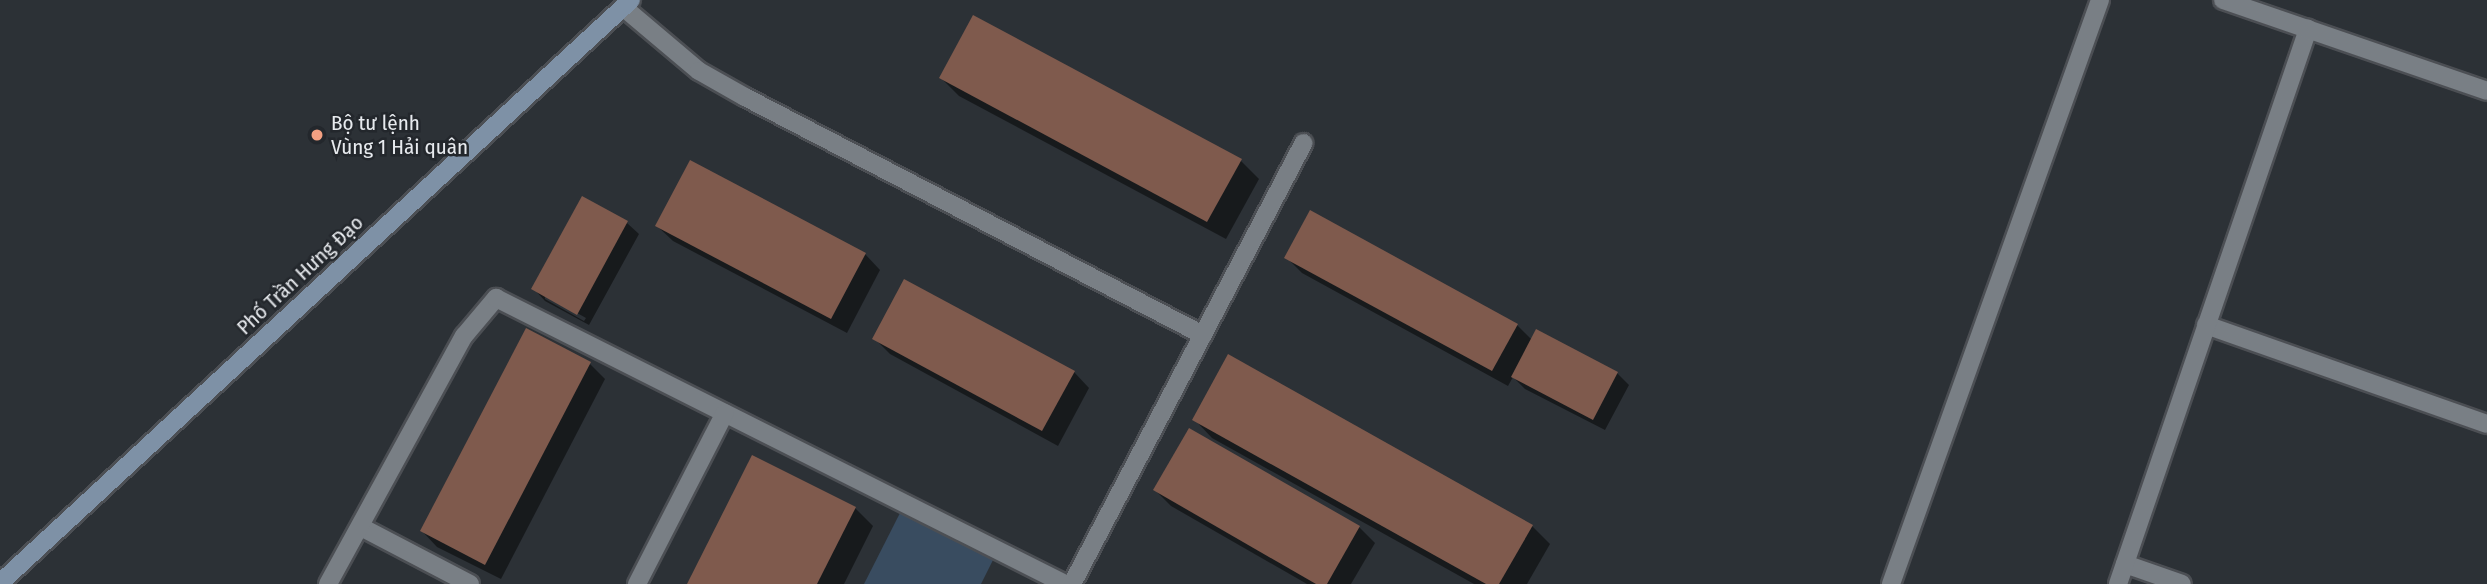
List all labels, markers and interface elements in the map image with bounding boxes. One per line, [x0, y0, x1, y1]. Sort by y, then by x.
place label: Bộ tư lệnh Vùng 1 Hải quân [331, 110, 468, 160]
marker: Bộ tư lệnh Vùng 1 Hải quân [309, 127, 325, 143]
street label: Phố Trần Hưng Đạo [232, 210, 368, 340]

